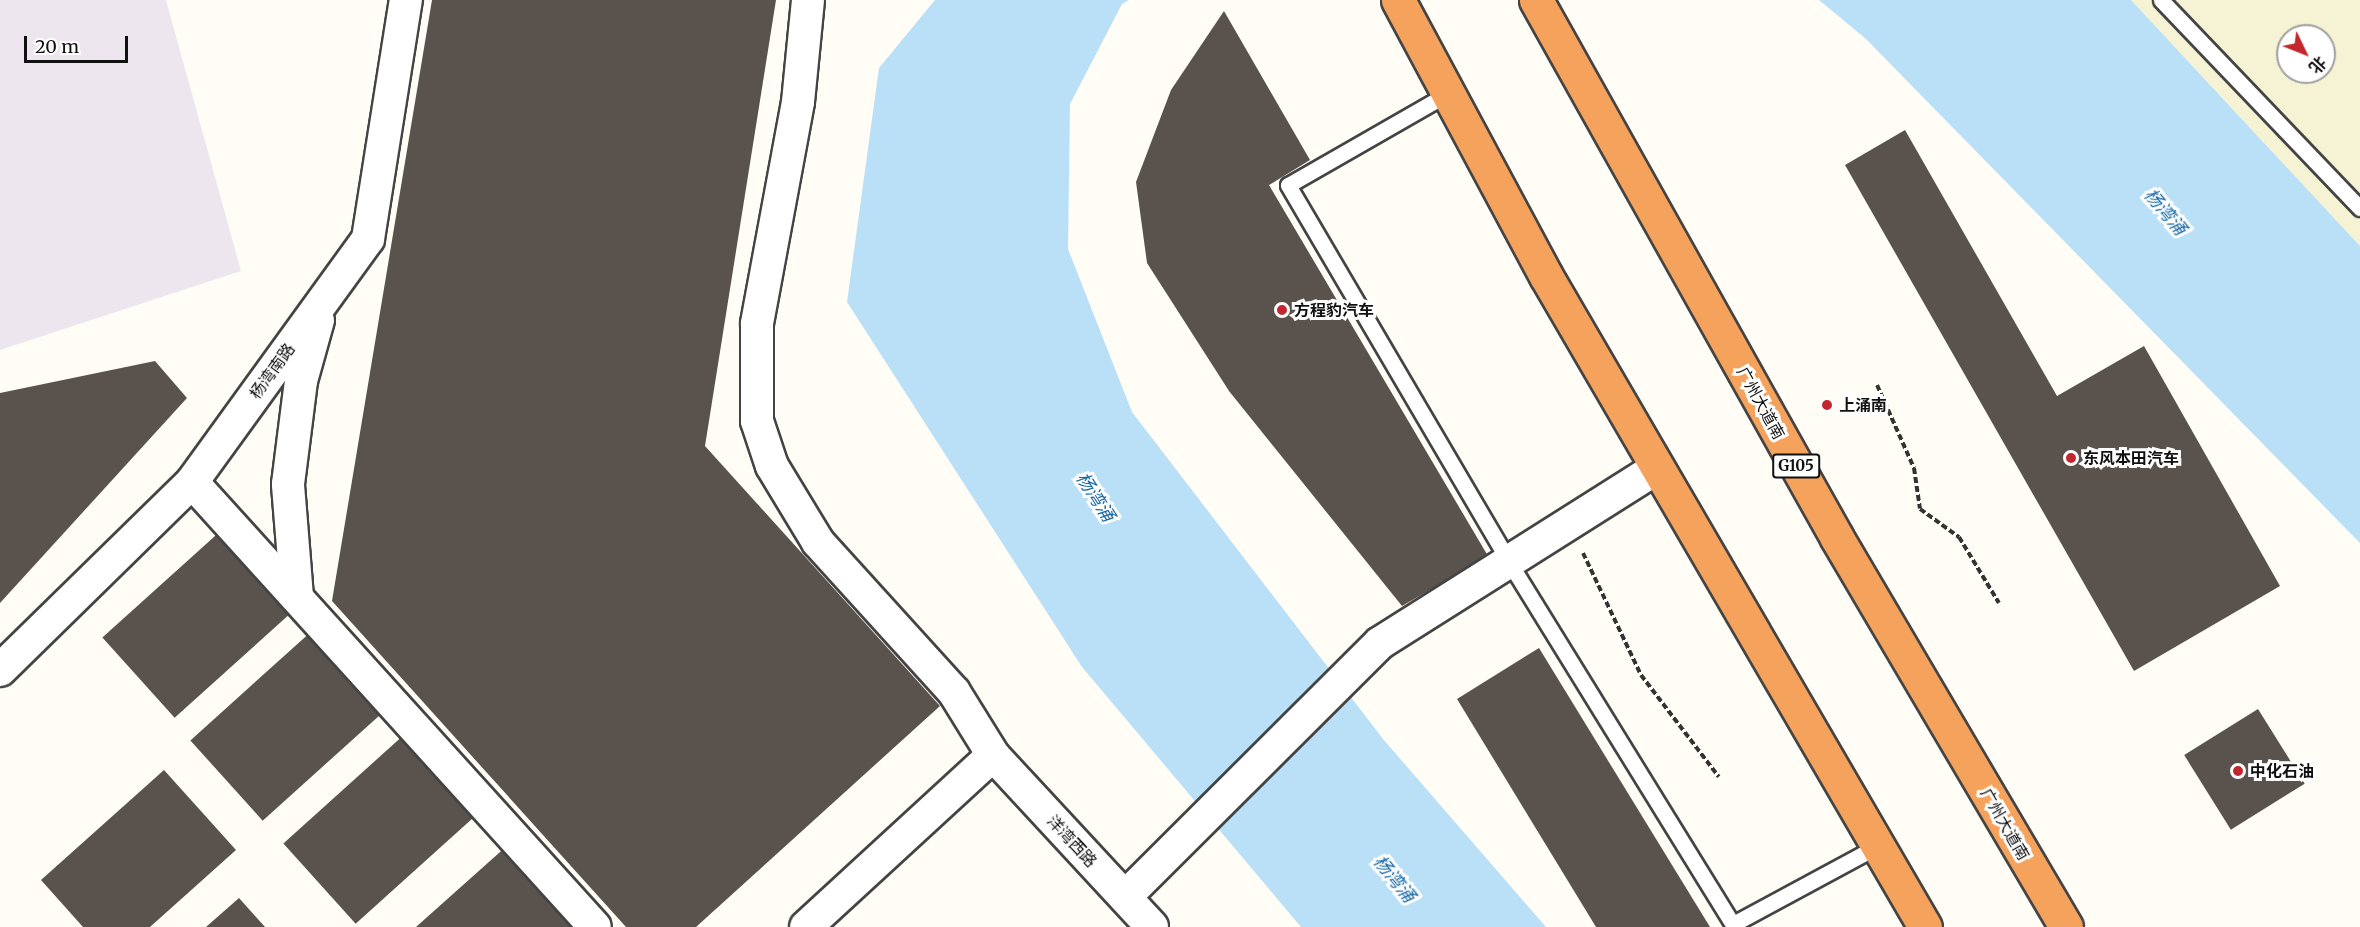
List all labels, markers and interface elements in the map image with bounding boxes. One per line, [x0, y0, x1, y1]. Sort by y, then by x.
scale bar [27, 24, 130, 62]
north arrow [2276, 24, 2336, 84]
text: 20 m [35, 35, 79, 58]
text: 北 [2305, 52, 2330, 78]
water label: 杨湾涌 [2139, 184, 2191, 240]
place label: 方程豹汽车 [1294, 300, 1374, 320]
marker: 方程豹汽车 [1275, 303, 1289, 317]
street label: 杨湾南路 [245, 339, 299, 403]
street label: 广州大道南 [1733, 363, 1789, 443]
place label: 上涌南 [1839, 395, 1887, 415]
marker: 上涌南 [1820, 398, 1834, 412]
place label: 东风本田汽车 [2083, 448, 2179, 468]
marker: 东风本田汽车 [2064, 451, 2078, 465]
road number: G105 [1772, 454, 1820, 478]
water label: 杨湾涌 [1071, 468, 1119, 526]
place label: 中化石油 [2250, 761, 2314, 781]
marker: 中化石油 [2231, 764, 2245, 778]
street label: 广州大道南 [1977, 785, 2033, 863]
street label: 洋湾西路 [1043, 811, 1101, 871]
water label: 杨湾涌 [1369, 851, 1419, 907]

